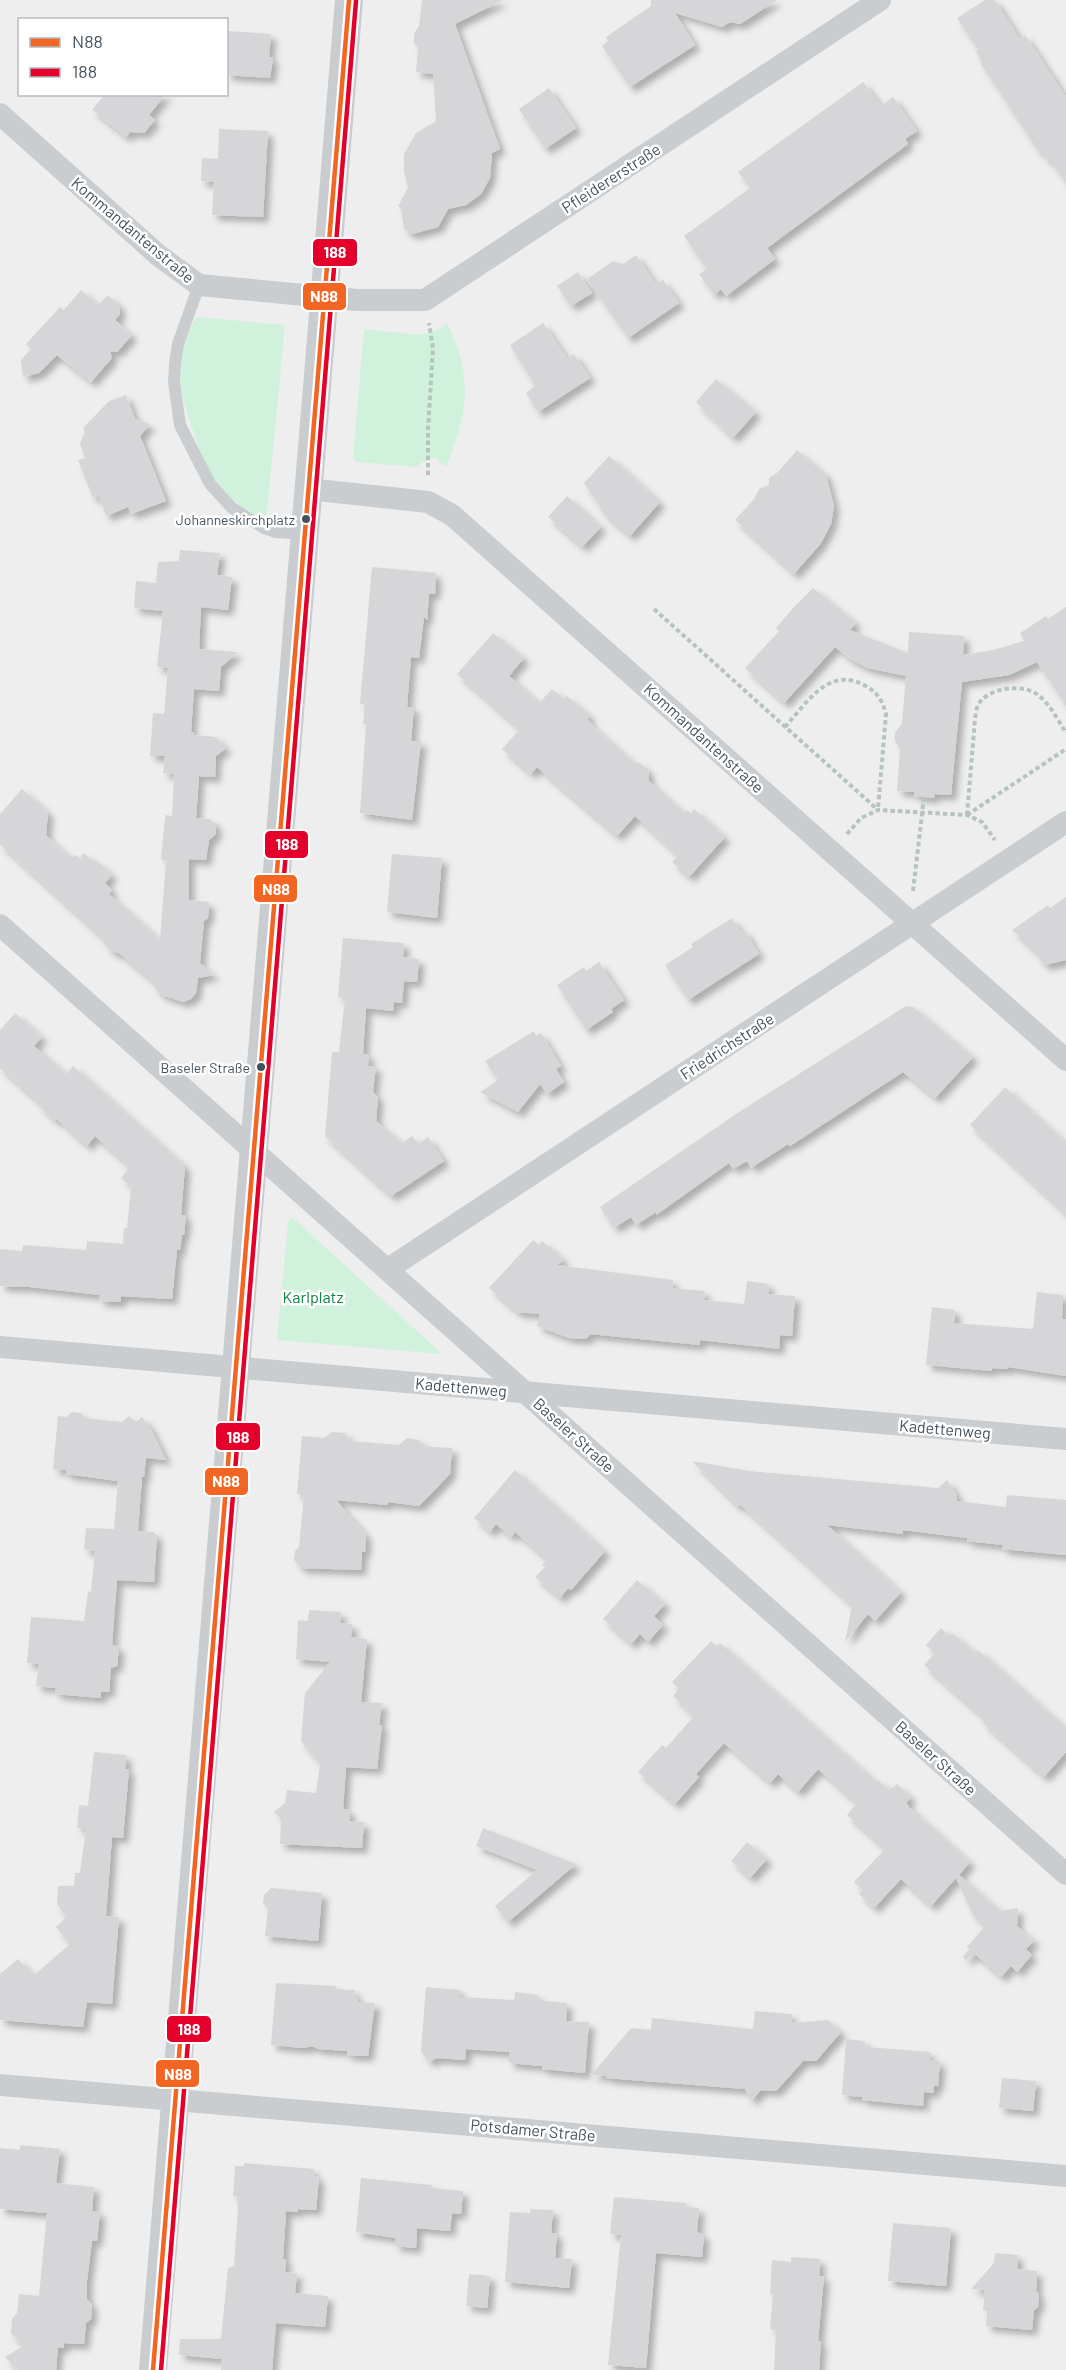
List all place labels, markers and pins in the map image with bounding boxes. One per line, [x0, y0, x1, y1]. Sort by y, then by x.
place label: Johanneskirchplatz [176, 511, 295, 528]
marker: Johanneskirchplatz [300, 513, 312, 525]
place label: Baseler Straße [161, 1059, 250, 1076]
marker: Baseler Straße [255, 1061, 267, 1073]

